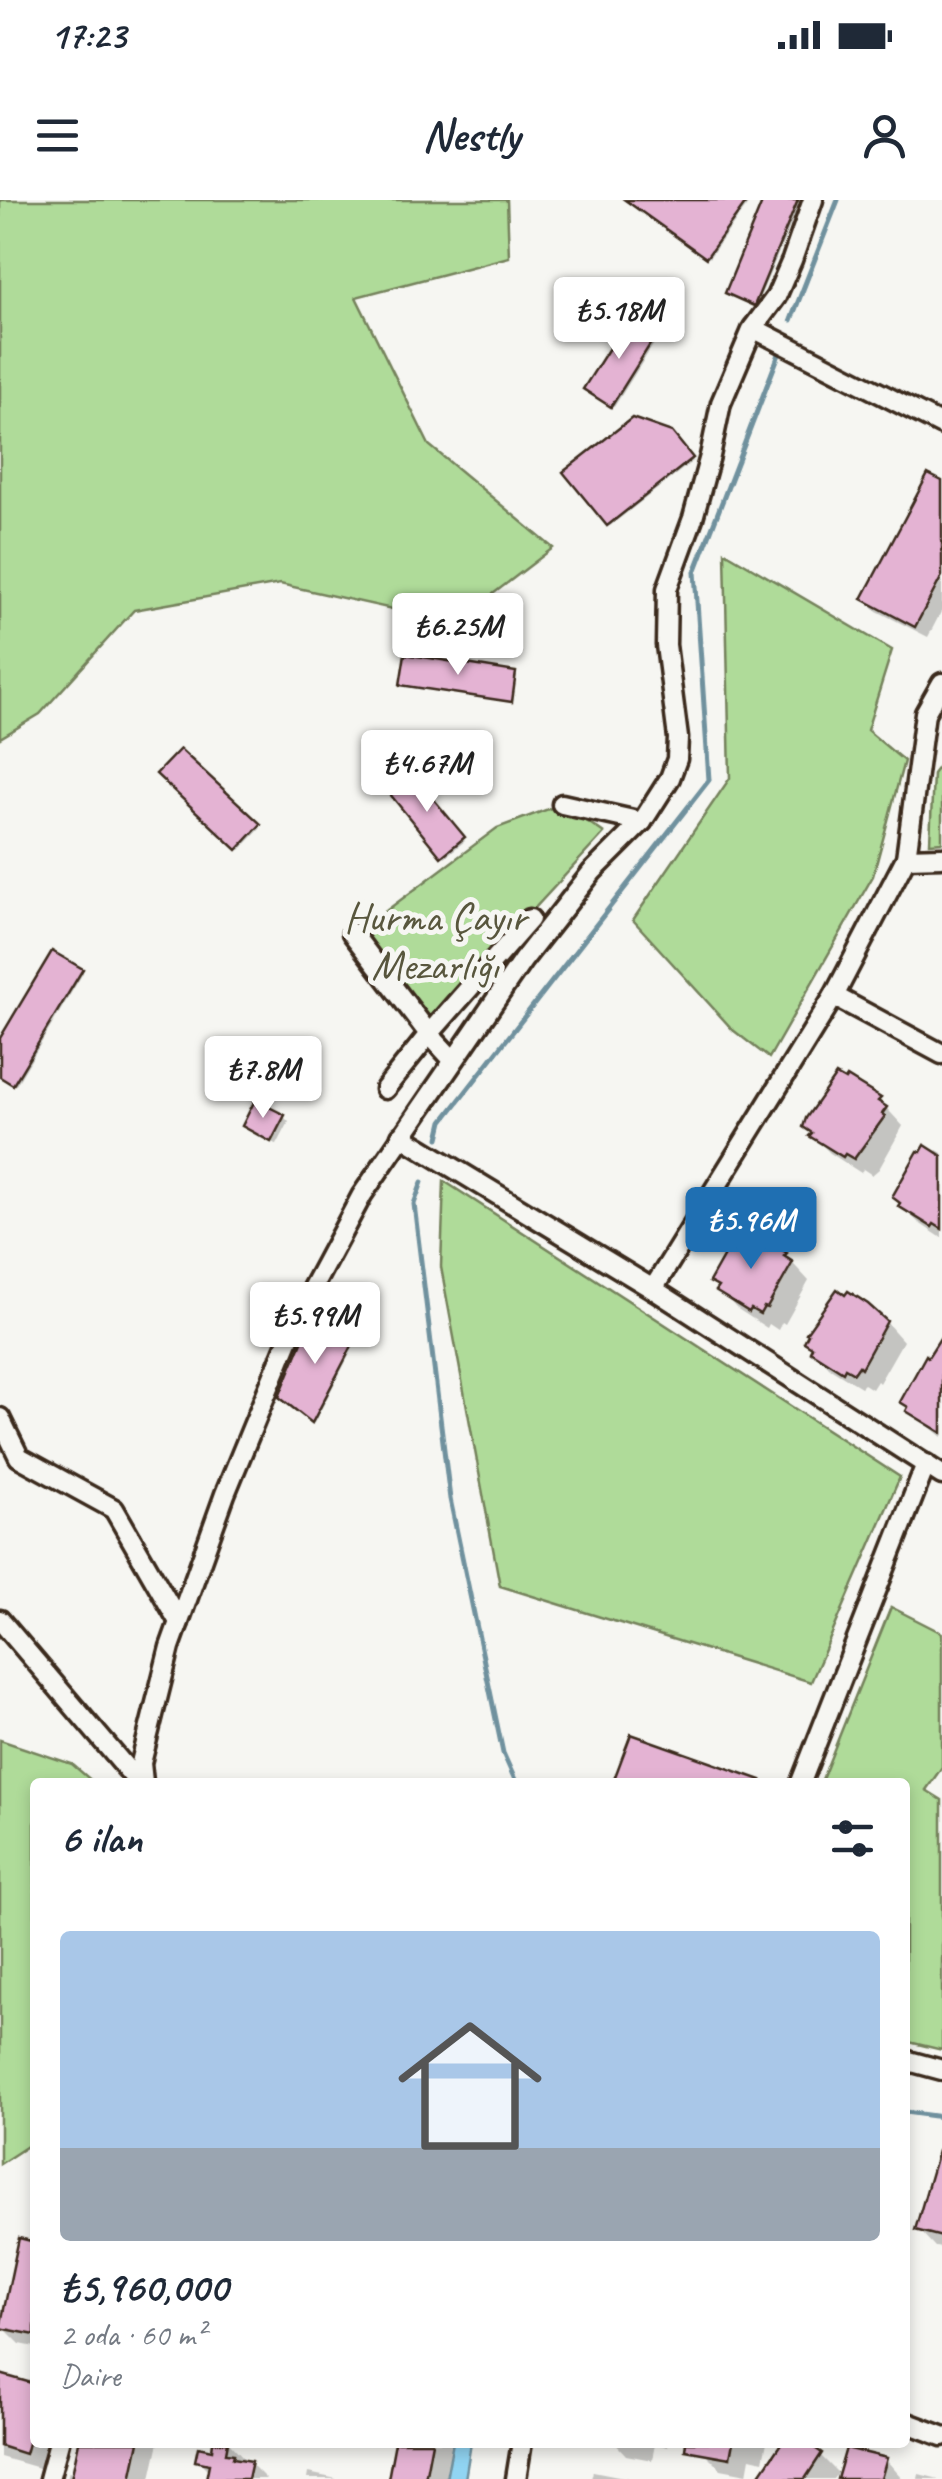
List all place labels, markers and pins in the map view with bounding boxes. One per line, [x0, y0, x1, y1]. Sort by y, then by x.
pin: ₺5.18M [538, 277, 700, 362]
pin: ₺6.25M [377, 593, 539, 678]
pin: ₺4.67M [346, 730, 508, 815]
pin: ₺7.8M [193, 1036, 333, 1121]
pin: ₺5.96M [670, 1187, 832, 1272]
pin: ₺5.99M [234, 1282, 396, 1367]

